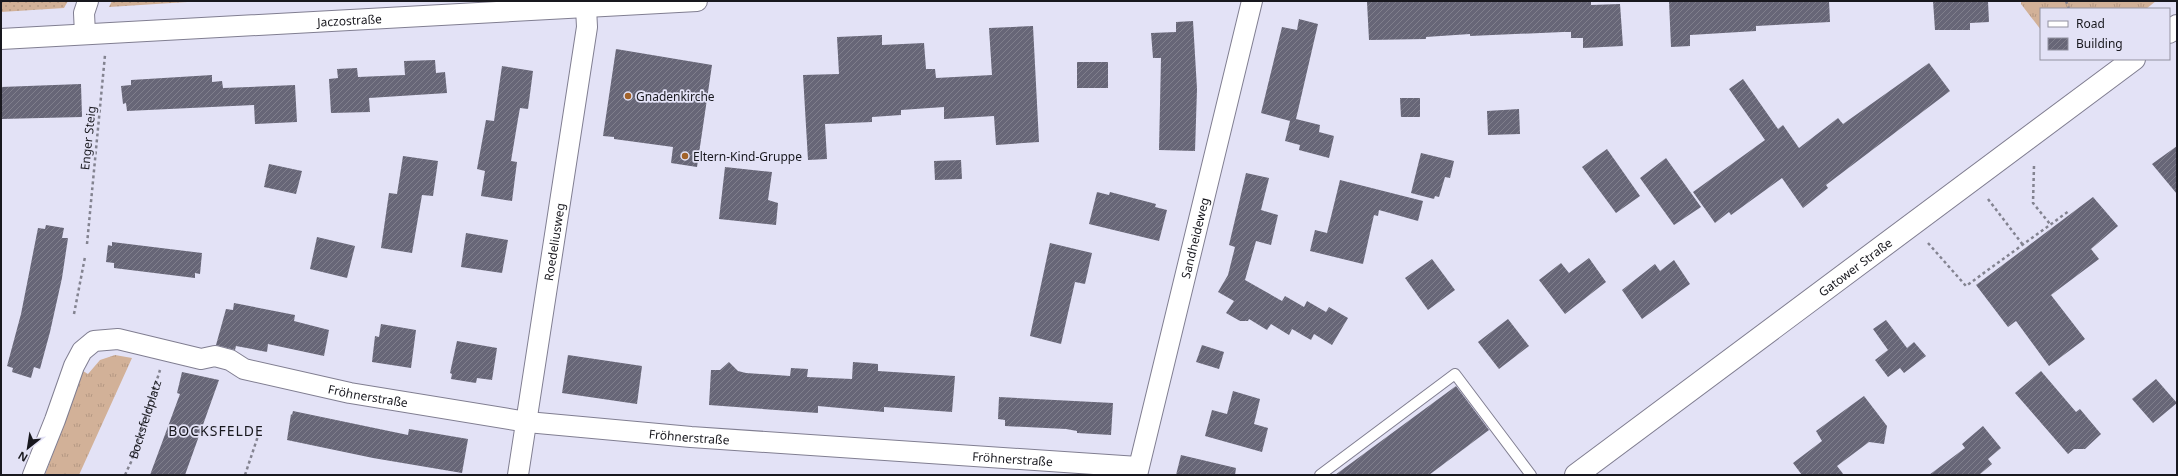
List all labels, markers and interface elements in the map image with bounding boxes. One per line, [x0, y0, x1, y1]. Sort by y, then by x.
legend [2040, 8, 2170, 60]
street label: Jaczostraße [316, 10, 382, 30]
text: Road [2076, 15, 2105, 32]
text: Building [2076, 35, 2123, 52]
place label: Gnadenkirche [636, 88, 715, 105]
marker: Gnadenkirche [623, 91, 633, 101]
street label: Enger Steig [76, 105, 100, 171]
place label: Eltern-Kind-Gruppe [693, 148, 802, 165]
marker: Eltern-Kind-Gruppe [680, 151, 690, 161]
street label: Sandheideweg [1176, 196, 1213, 280]
street label: Roedeliusweg [540, 202, 568, 282]
street label: Gatower Straße [1815, 234, 1895, 300]
street label: Bocksfeldplatz [124, 378, 165, 461]
street label: Fröhnerstraße [327, 380, 409, 411]
district label: BOCKSFELDE [168, 421, 264, 440]
street label: Fröhnerstraße [648, 425, 730, 448]
north arrow [8, 428, 48, 468]
street label: Fröhnerstraße [972, 447, 1054, 470]
text: N [15, 448, 30, 466]

